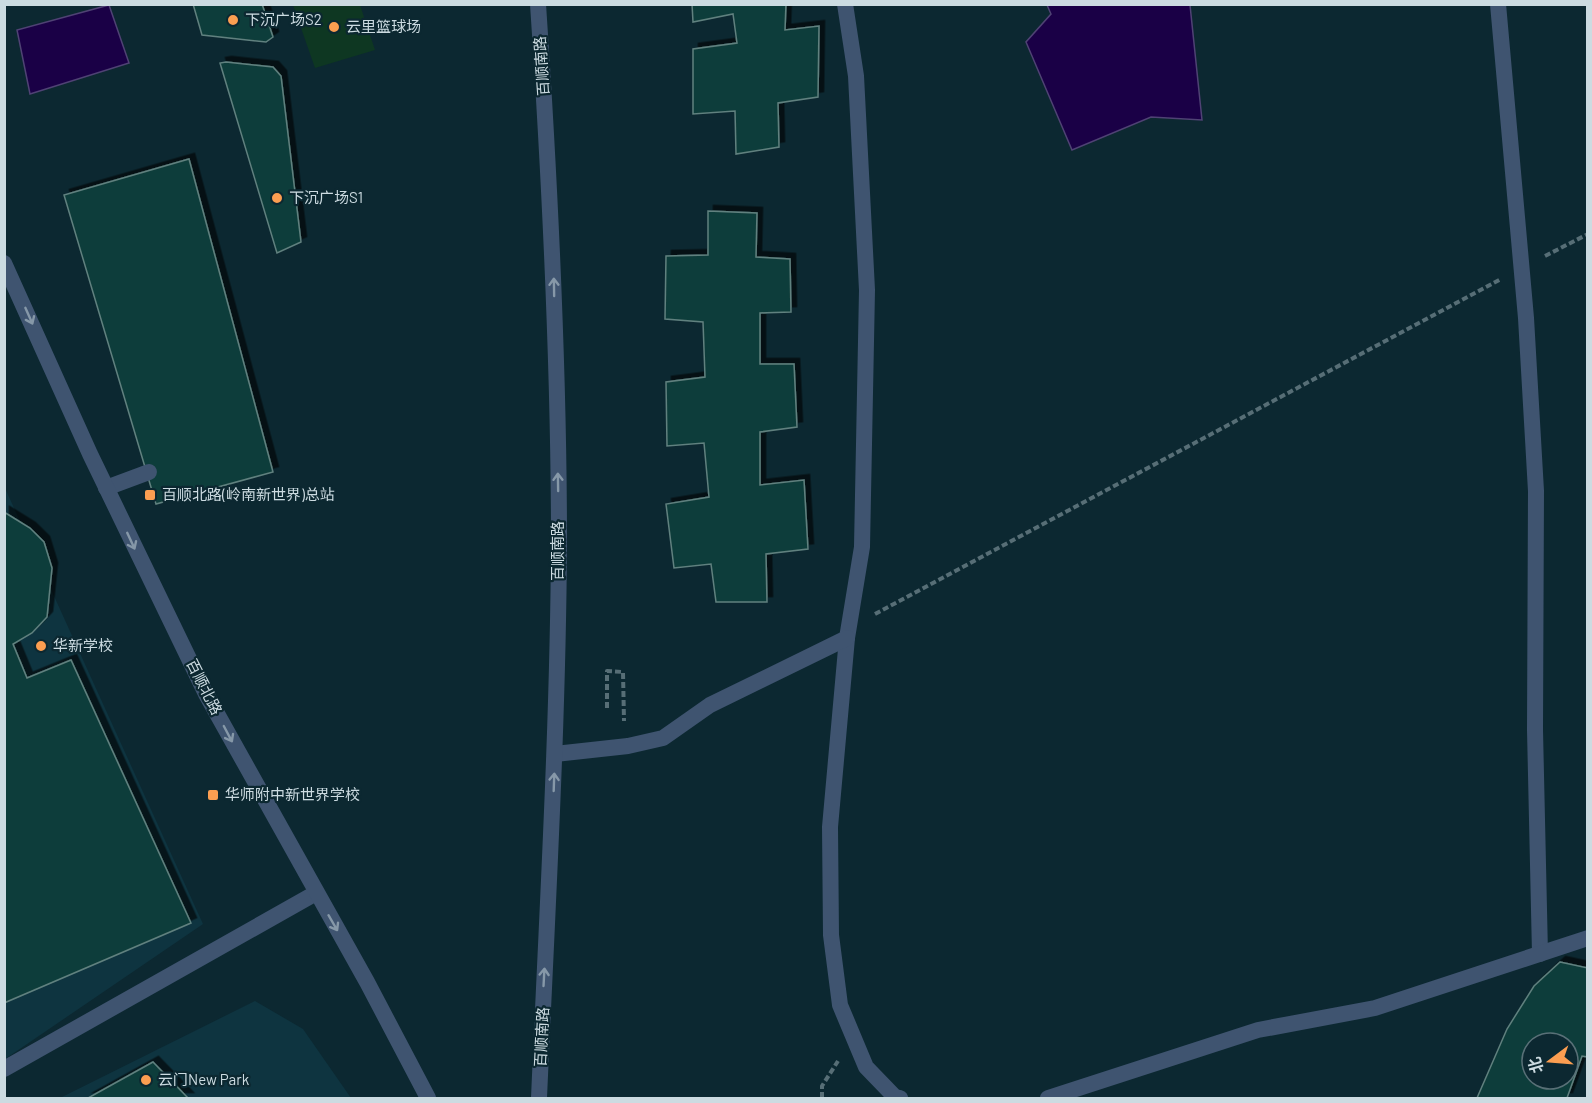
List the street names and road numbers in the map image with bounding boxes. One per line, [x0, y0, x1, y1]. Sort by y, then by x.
street label: 百顺南路 [530, 36, 552, 97]
street label: 百顺南路 [548, 521, 566, 581]
street label: 百顺北路 [183, 656, 227, 717]
street label: 百顺南路 [530, 1007, 552, 1067]

